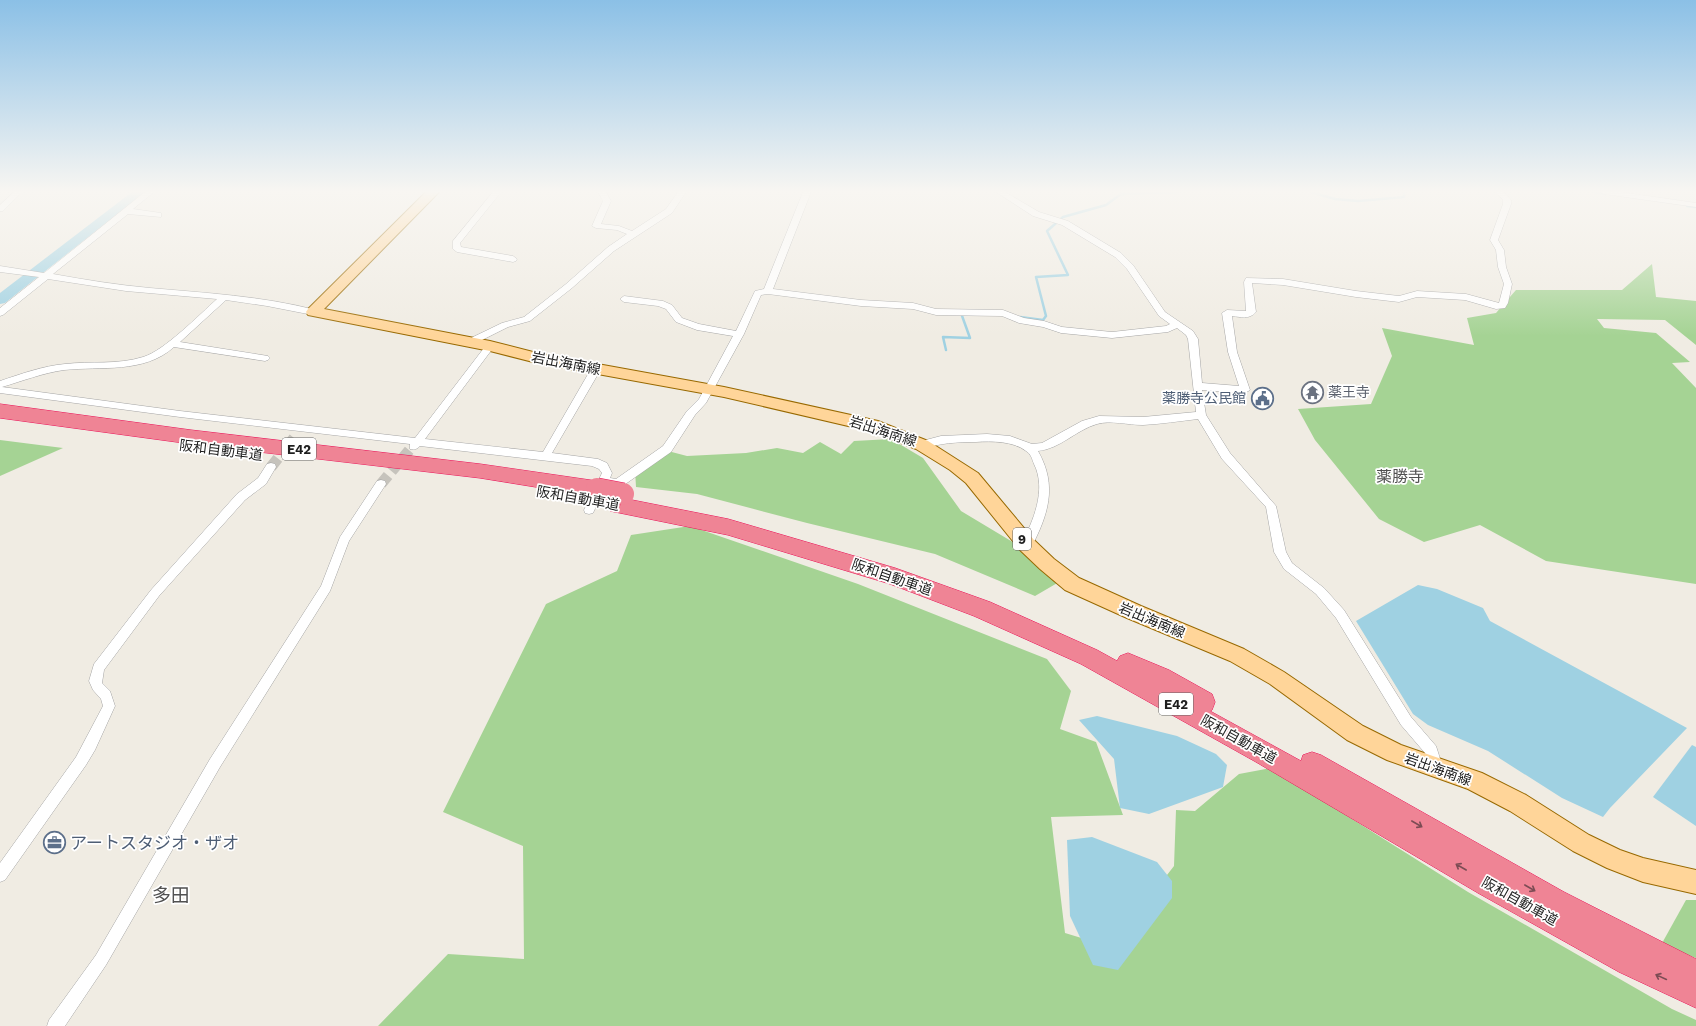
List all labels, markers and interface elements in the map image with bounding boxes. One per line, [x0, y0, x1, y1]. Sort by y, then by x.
street label: 岩出海南線 [530, 348, 602, 378]
temple icon: 薬王寺 [1300, 379, 1326, 405]
place label: 薬王寺 [1328, 384, 1370, 400]
public building icon: 薬勝寺公民館 [1249, 385, 1275, 411]
place label: 薬勝寺公民館 [1162, 390, 1246, 406]
street label: 岩出海南線 [847, 413, 919, 449]
street label: 阪和自動車道 [178, 437, 264, 463]
road number: E42 [282, 438, 316, 460]
district label: 薬勝寺 [1376, 467, 1424, 486]
street label: 阪和自動車道 [535, 483, 621, 513]
road number: 9 [1013, 528, 1031, 550]
street label: 阪和自動車道 [850, 556, 934, 598]
street label: 岩出海南線 [1117, 599, 1187, 641]
road number: E42 [1159, 693, 1193, 715]
street label: 阪和自動車道 [1198, 712, 1280, 766]
street label: 岩出海南線 [1402, 750, 1474, 788]
one-way arrow [1411, 820, 1423, 828]
office icon: アートスタジオ・ザオ [42, 830, 68, 856]
place label: アートスタジオ・ザオ [70, 833, 239, 853]
one-way arrow [1455, 863, 1467, 871]
street label: 阪和自動車道 [1479, 874, 1561, 928]
district label: 多田 [152, 884, 190, 907]
one-way arrow [1524, 885, 1536, 893]
one-way arrow [1655, 973, 1667, 980]

